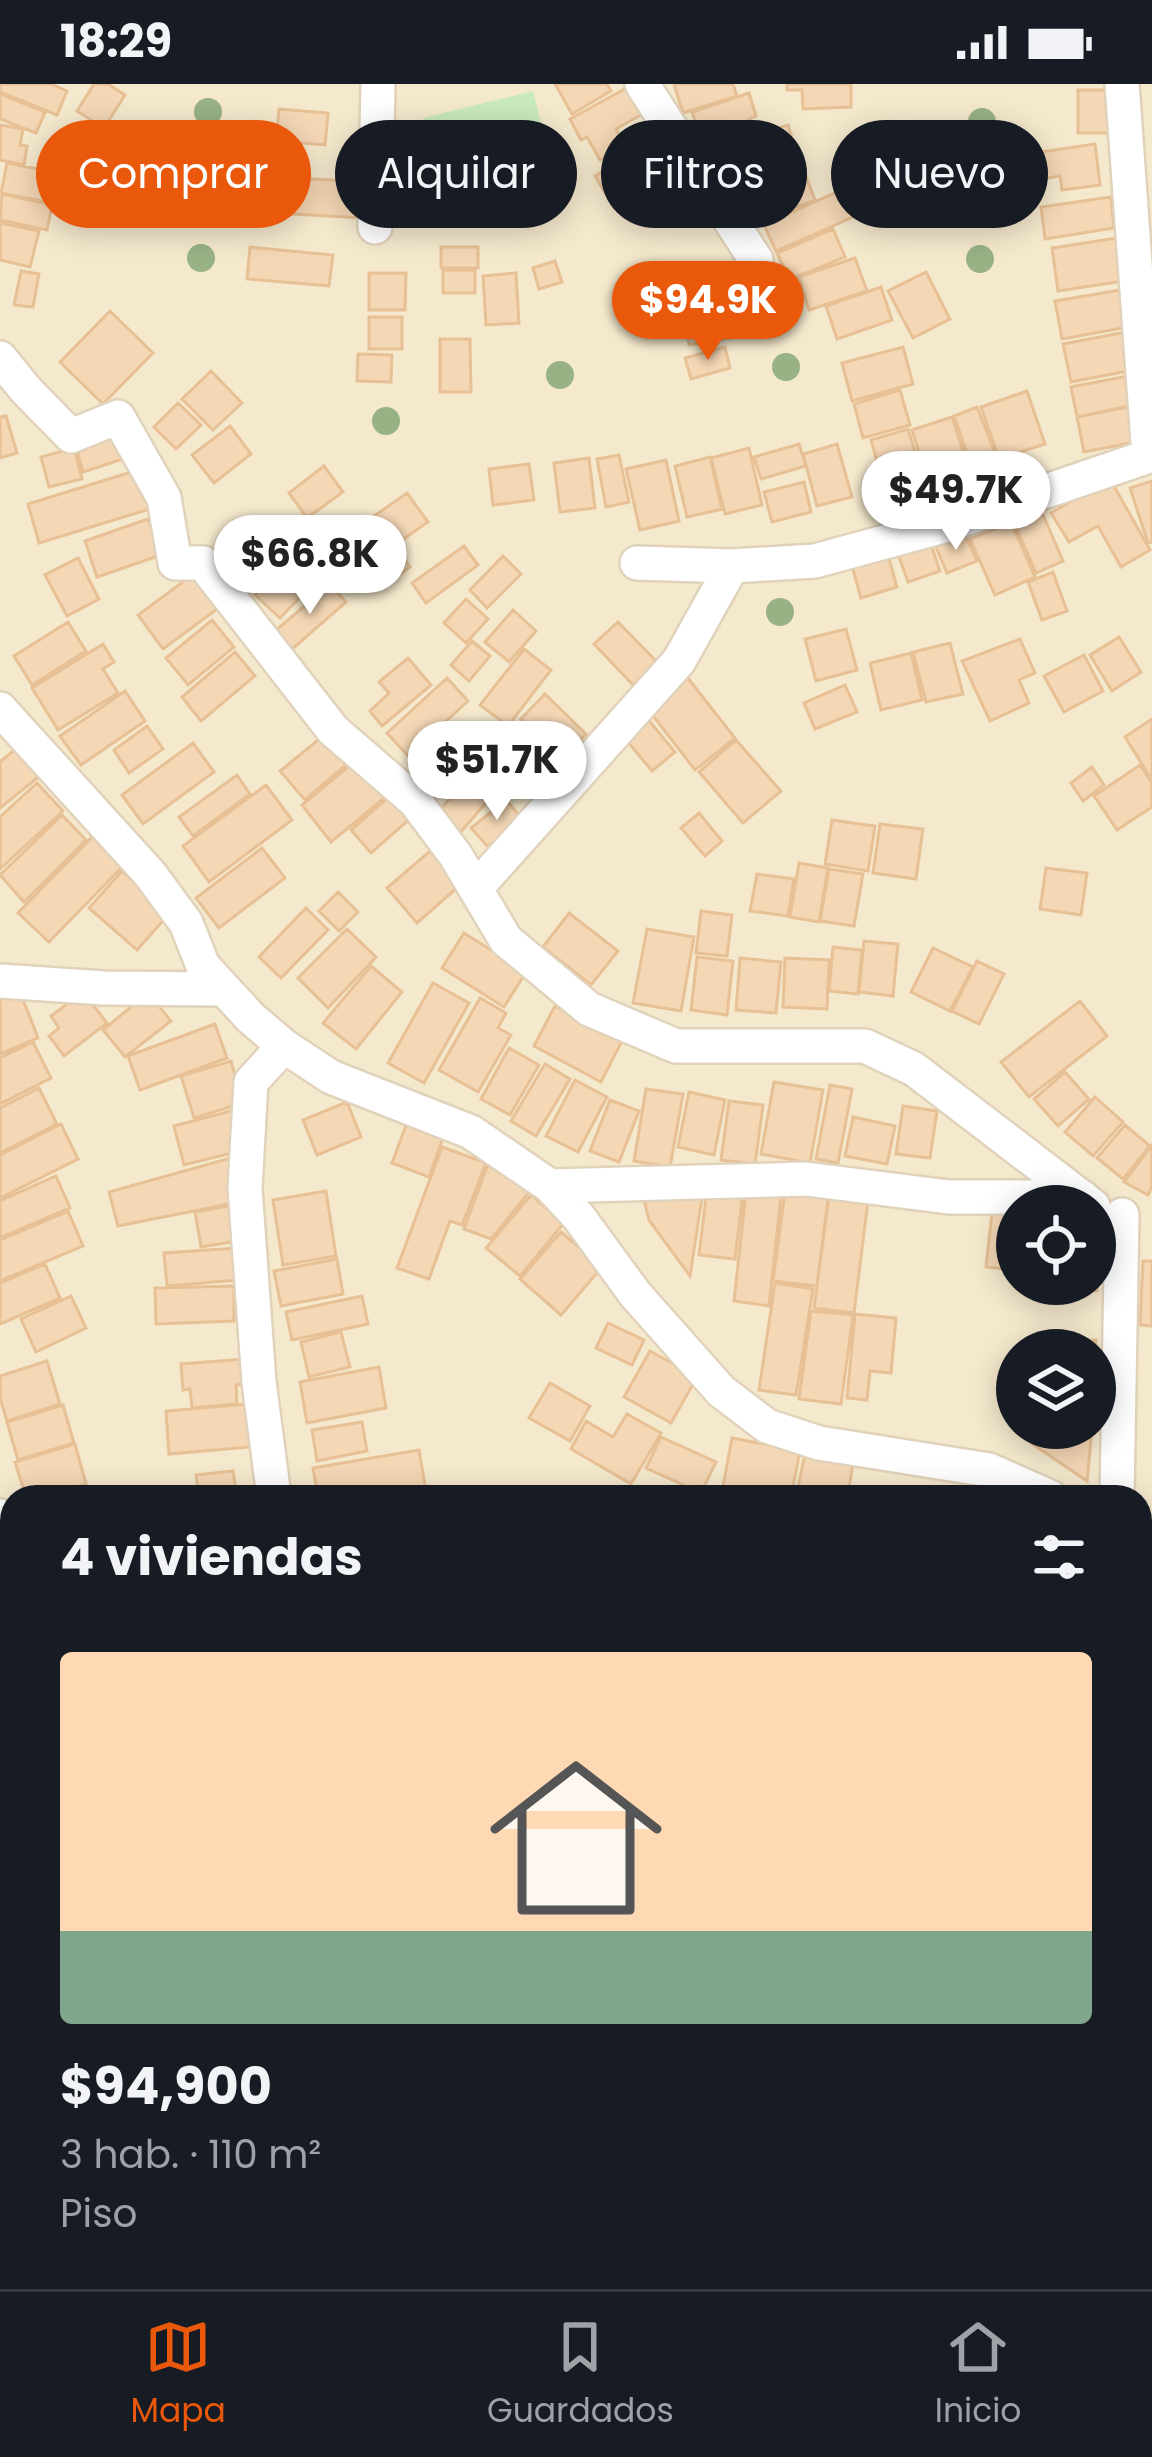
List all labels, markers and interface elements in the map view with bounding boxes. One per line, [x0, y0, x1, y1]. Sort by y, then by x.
text: 18:29 [60, 10, 172, 73]
chip: Comprar [36, 120, 311, 228]
chip: Alquilar [335, 120, 577, 228]
chip: Filtros [601, 120, 807, 228]
chip: Nuevo [831, 120, 1048, 228]
pin: $94.9K [610, 261, 806, 363]
text: $94.9K [639, 272, 777, 327]
pin: $49.7K [858, 451, 1054, 553]
text: $49.7K [888, 462, 1024, 517]
pin: $66.8K [212, 515, 408, 617]
text: $66.8K [241, 526, 379, 581]
pin: $51.7K [399, 721, 595, 823]
text: $51.7K [435, 732, 559, 787]
map controls [996, 1185, 1116, 1449]
button: locate [996, 1185, 1116, 1305]
button: layers [996, 1329, 1116, 1449]
text: 4 viviendas [60, 1521, 363, 1593]
icon: filters [1026, 1524, 1092, 1590]
icon: home [468, 1730, 684, 1946]
text: $94,900 [60, 2050, 272, 2122]
text: 3 hab. · 110 m² [60, 2127, 321, 2182]
text: Piso [60, 2186, 138, 2241]
tab: Mapa [131, 2314, 226, 2436]
tab: Guardados [487, 2314, 674, 2436]
tab: Inicio [935, 2314, 1021, 2436]

